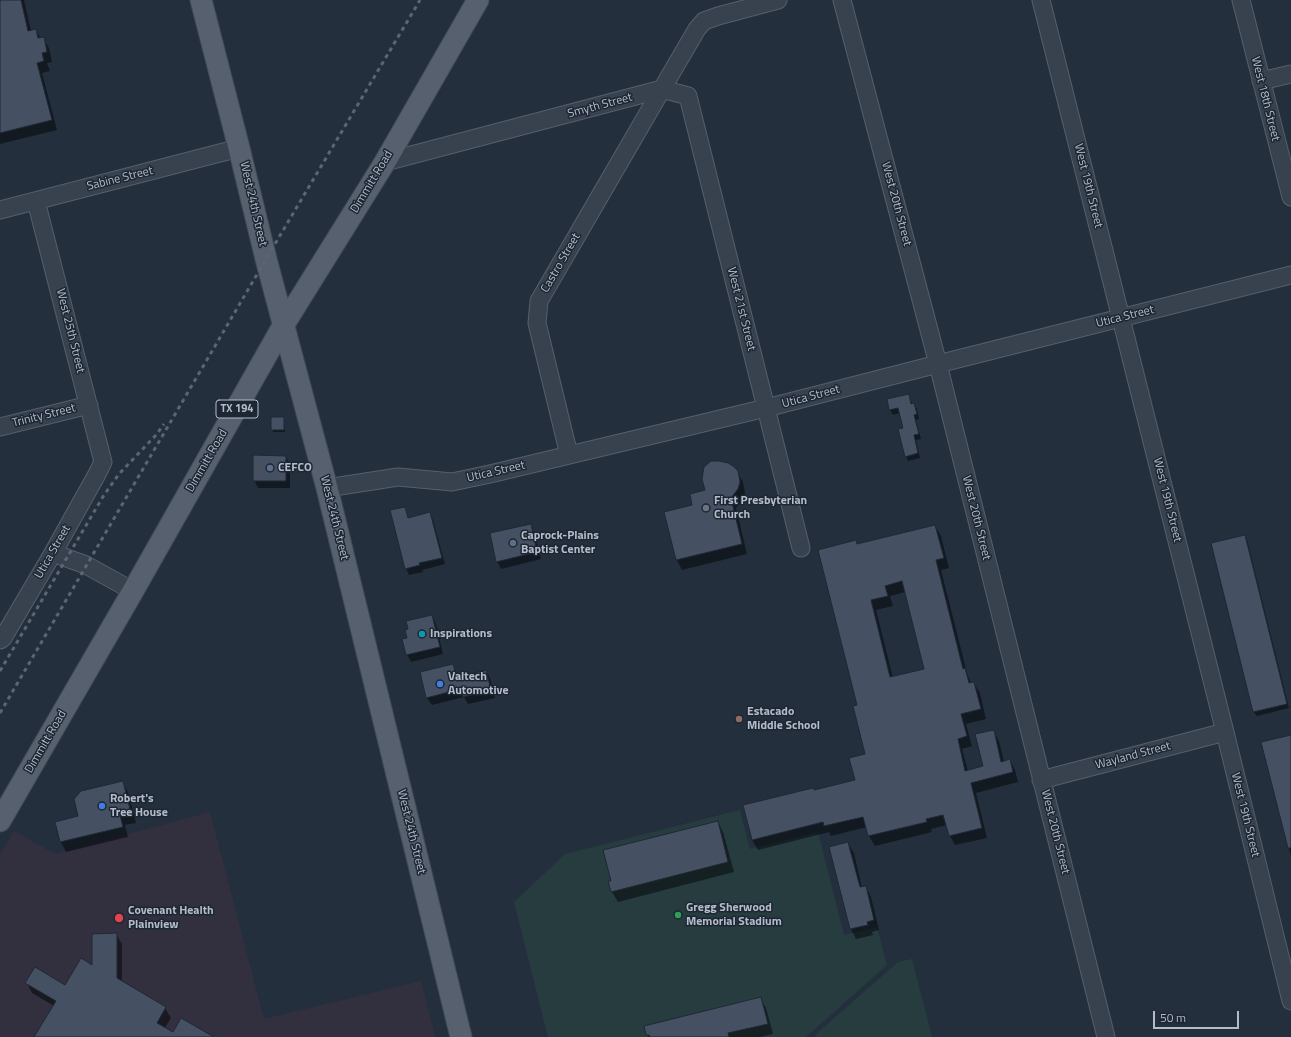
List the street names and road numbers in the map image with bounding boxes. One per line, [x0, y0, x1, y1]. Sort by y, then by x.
street label: West 18th Street [1248, 55, 1282, 143]
street label: Smyth Street [566, 90, 634, 122]
street label: West 19th Street [1071, 142, 1105, 230]
street label: Dimmitt Road [348, 148, 396, 216]
street label: West 24th Street [236, 160, 270, 248]
street label: West 20th Street [878, 160, 914, 248]
street label: Sabine Street [85, 164, 155, 194]
street label: Castro Street [538, 231, 584, 295]
street label: West 21st Street [724, 266, 758, 352]
street label: West 25th Street [53, 287, 87, 375]
street label: Utica Street [1094, 303, 1156, 331]
street label: Utica Street [780, 382, 842, 412]
road number: TX 194 [216, 400, 258, 418]
street label: Trinity Street [11, 401, 77, 431]
street label: Dimmitt Road [183, 427, 231, 495]
street label: West 19th Street [1150, 456, 1184, 544]
street label: Utica Street [465, 458, 527, 486]
street label: West 24th Street [317, 474, 351, 562]
street label: West 20th Street [959, 474, 993, 562]
street label: Utica Street [32, 523, 74, 581]
street label: Dimmitt Road [22, 708, 70, 776]
street label: Wayland Street [1094, 739, 1172, 773]
street label: West 19th Street [1228, 771, 1262, 859]
street label: West 24th Street [394, 788, 428, 876]
street label: West 20th Street [1038, 788, 1072, 876]

